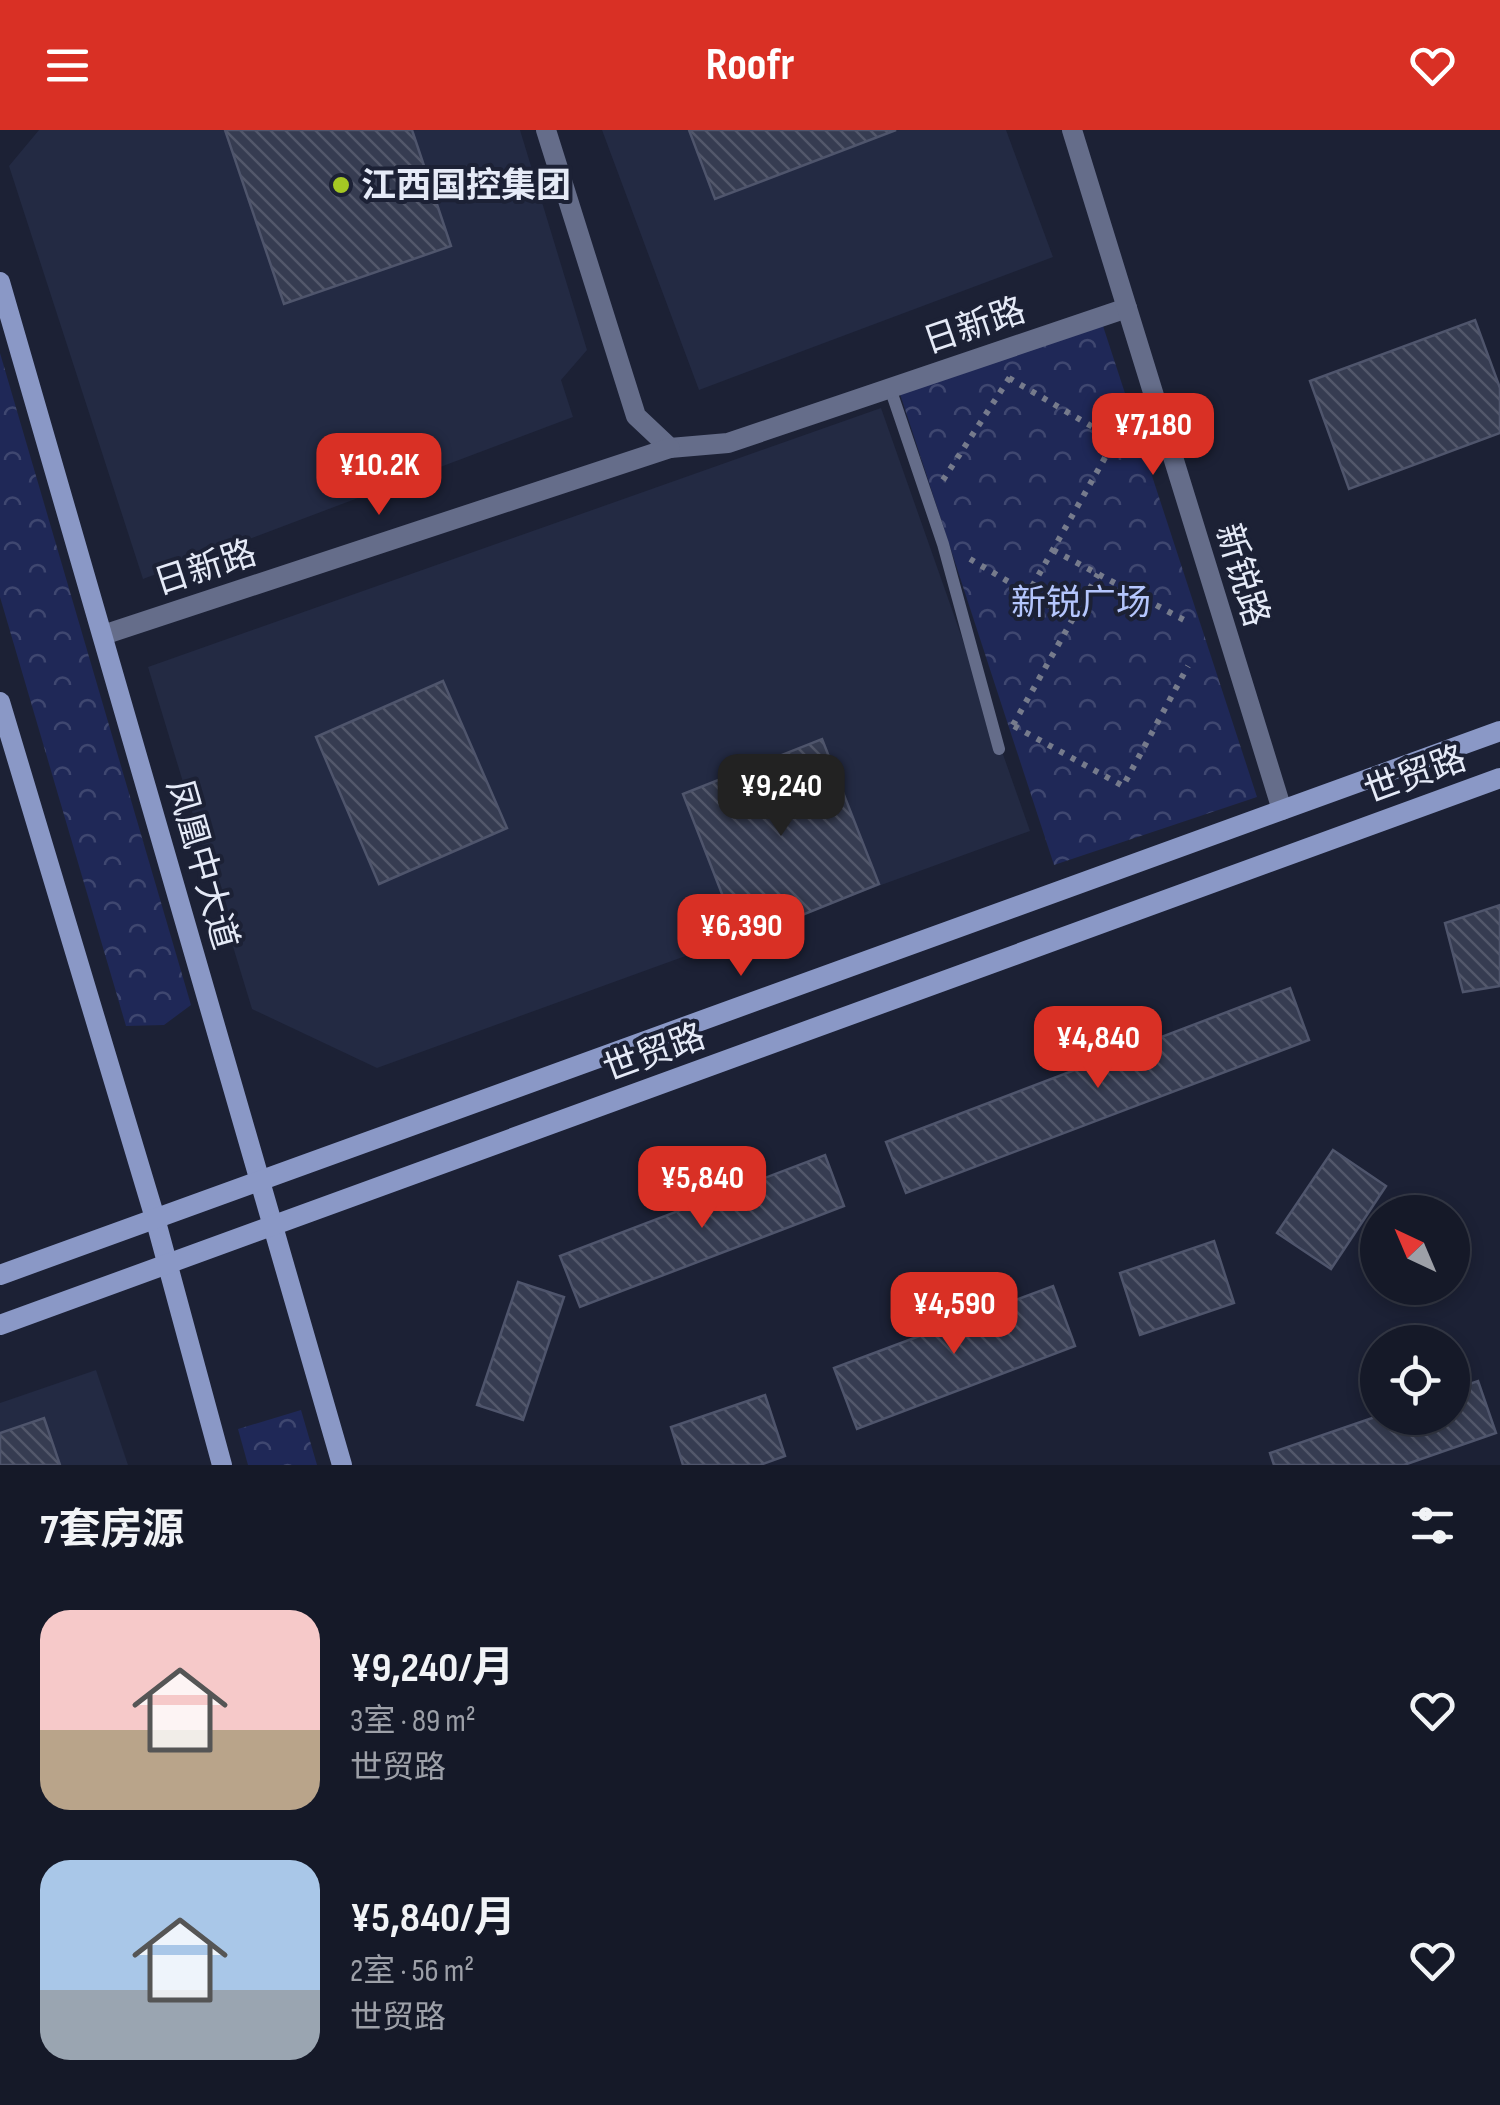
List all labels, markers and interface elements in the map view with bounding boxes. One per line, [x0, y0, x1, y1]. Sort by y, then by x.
icon: menu [40, 38, 95, 93]
text: Roofr [706, 38, 794, 93]
icon: heart [1405, 38, 1460, 93]
place label: 江西国控集团 [361, 165, 571, 208]
marker: 江西国控集团 [330, 174, 352, 196]
street label: 日新路 [918, 289, 1031, 364]
pin: ¥7,180 [1072, 393, 1234, 478]
text: ¥7,180 [1114, 406, 1192, 445]
pin: ¥10.2K [298, 433, 460, 518]
text: ¥10.2K [338, 446, 420, 485]
street label: 新锐路 [1206, 519, 1277, 632]
street label: 日新路 [149, 532, 262, 605]
park label: 新锐广场 [1011, 582, 1151, 625]
street label: 世贸路 [1359, 737, 1472, 814]
pin: ¥9,240 [700, 754, 862, 839]
text: ¥9,240 [740, 767, 822, 806]
street label: 凤凰中大道 [157, 774, 246, 954]
pin: ¥6,390 [660, 894, 822, 979]
text: ¥6,390 [699, 907, 783, 946]
pin: ¥4,840 [1017, 1006, 1179, 1091]
street label: 世贸路 [598, 1015, 711, 1092]
text: ¥4,840 [1056, 1019, 1140, 1058]
pin: ¥5,840 [621, 1146, 783, 1231]
text: ¥5,840 [660, 1159, 744, 1198]
north arrow [1360, 1195, 1470, 1305]
map controls [1360, 1195, 1470, 1435]
pin: ¥4,590 [873, 1272, 1035, 1357]
text: ¥4,590 [913, 1285, 995, 1324]
button: locate [1360, 1325, 1470, 1435]
icon: filters [1405, 1498, 1460, 1553]
text: 7套房源 [40, 1505, 184, 1556]
text: ¥9,240/月 [350, 1643, 514, 1694]
icon: home [120, 1650, 240, 1770]
icon: heart [1405, 1683, 1460, 1738]
text: 3室 · 89 m² [350, 1702, 476, 1741]
text: 世贸路 [350, 1749, 446, 1788]
text: ¥5,840/月 [350, 1893, 516, 1944]
icon: home [120, 1900, 240, 2020]
icon: heart [1405, 1933, 1460, 1988]
text: 2室 · 56 m² [350, 1952, 474, 1991]
text: 世贸路 [350, 1999, 446, 2038]

